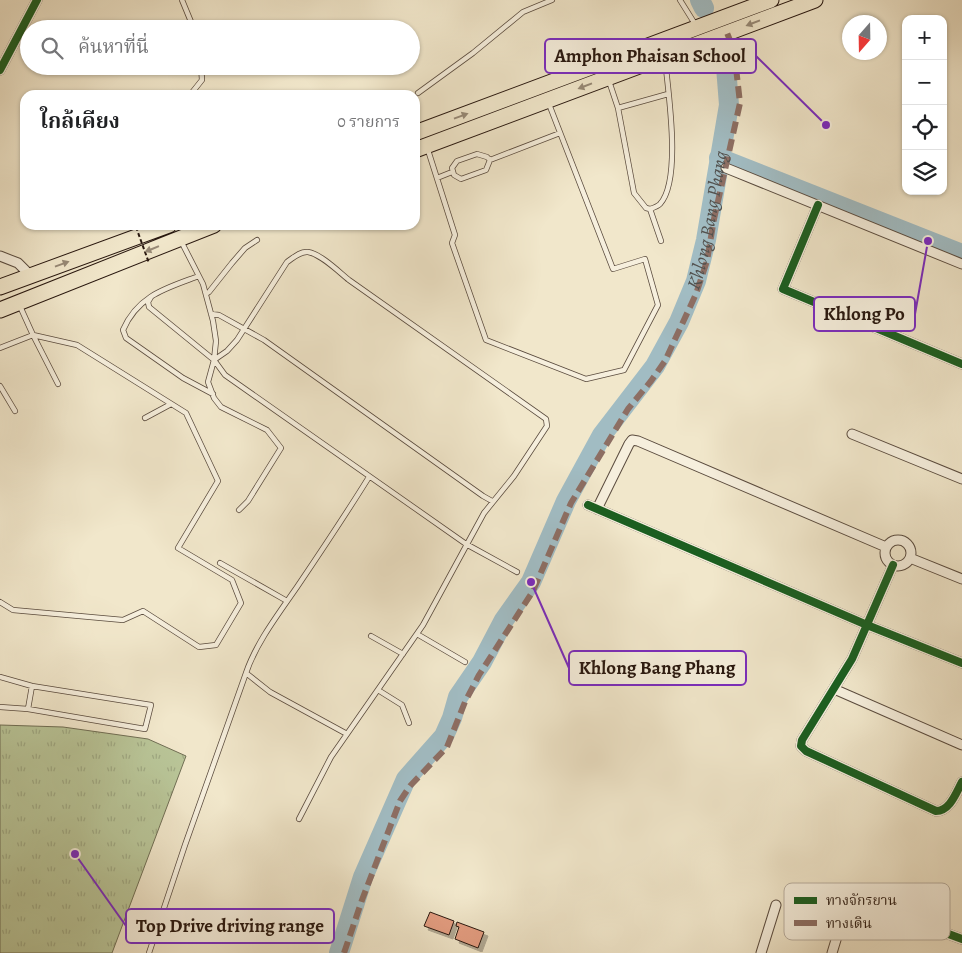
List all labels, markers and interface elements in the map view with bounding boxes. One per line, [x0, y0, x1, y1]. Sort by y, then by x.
north arrow [842, 15, 887, 60]
map controls [902, 15, 947, 195]
button: + [902, 15, 947, 60]
one-way arrow [745, 19, 760, 27]
search box [20, 20, 420, 75]
icon: search [38, 34, 66, 62]
text: ค้นหาที่นี่ [78, 34, 149, 60]
callout: Amphon Phaisan School [545, 39, 756, 73]
text: Amphon Phaisan School [553, 43, 746, 69]
button: − [902, 60, 947, 105]
one-way arrow [577, 83, 592, 90]
button: locate [902, 105, 947, 150]
text: ใกล้เคียง [40, 107, 120, 135]
text: 0 รายการ [337, 111, 400, 133]
one-way arrow [453, 112, 468, 119]
water label: Khlong Bang Phang [681, 148, 734, 294]
button: layers [902, 150, 947, 195]
one-way arrow [144, 245, 159, 253]
one-way arrow [55, 260, 70, 268]
callout: Khlong Po [814, 297, 915, 331]
text: Khlong Po [823, 301, 905, 327]
callout: Khlong Bang Phang [569, 651, 746, 685]
text: Khlong Bang Phang [579, 655, 736, 681]
legend [784, 883, 950, 940]
text: ทางจักรยาน [826, 891, 897, 910]
callout: Top Drive driving range [126, 909, 334, 943]
text: Top Drive driving range [136, 913, 324, 939]
text: ทางเดิน [826, 914, 872, 933]

